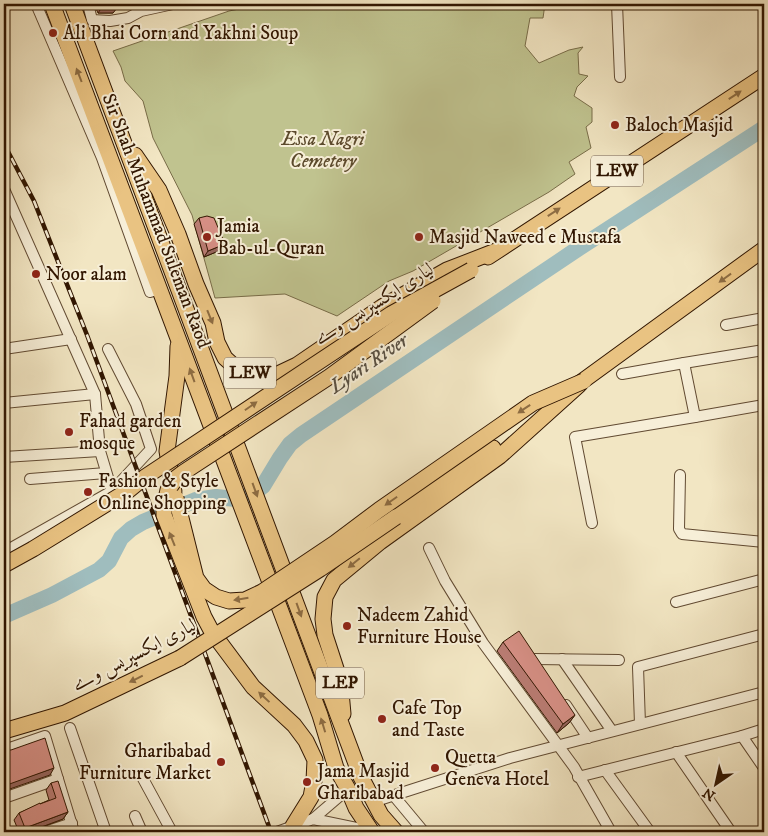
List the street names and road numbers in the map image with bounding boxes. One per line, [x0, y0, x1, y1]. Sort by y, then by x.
street label: Sir Shah Muhammad Suleman Raod [97, 90, 215, 352]
road number: LEW [591, 156, 643, 187]
street label: لیاری ایکسپریس وے [310, 258, 438, 351]
road number: LEW [224, 358, 276, 388]
street label: لیاری ایکسپریس وے [68, 614, 200, 697]
road number: LEP [316, 668, 364, 698]

